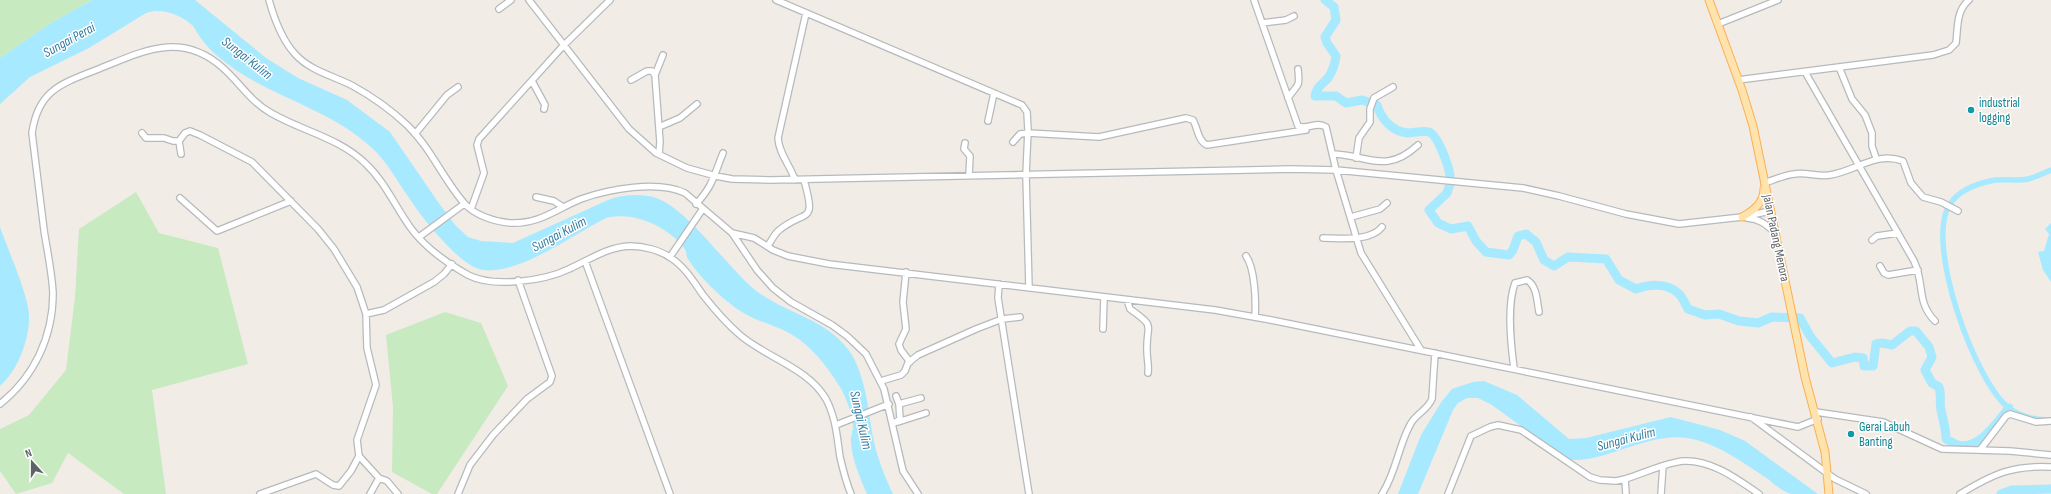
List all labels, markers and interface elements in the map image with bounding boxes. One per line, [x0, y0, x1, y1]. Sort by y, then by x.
water label: Sungai Perai [40, 19, 98, 61]
water label: Sungai Kulim [218, 33, 276, 83]
place label: industrial logging [1979, 95, 2020, 126]
marker: industrial logging [1966, 105, 1976, 115]
street label: Jalan Padang Menora [1759, 192, 1793, 283]
water label: Sungai Kulim [529, 212, 589, 255]
water label: Sungai Kulim [846, 389, 876, 451]
place label: Gerai Labuh Banting [1859, 419, 1910, 450]
water label: Sungai Kulim [1595, 423, 1657, 455]
marker: Gerai Labuh Banting [1846, 429, 1856, 439]
north arrow [12, 442, 52, 482]
text: N [24, 446, 34, 460]

